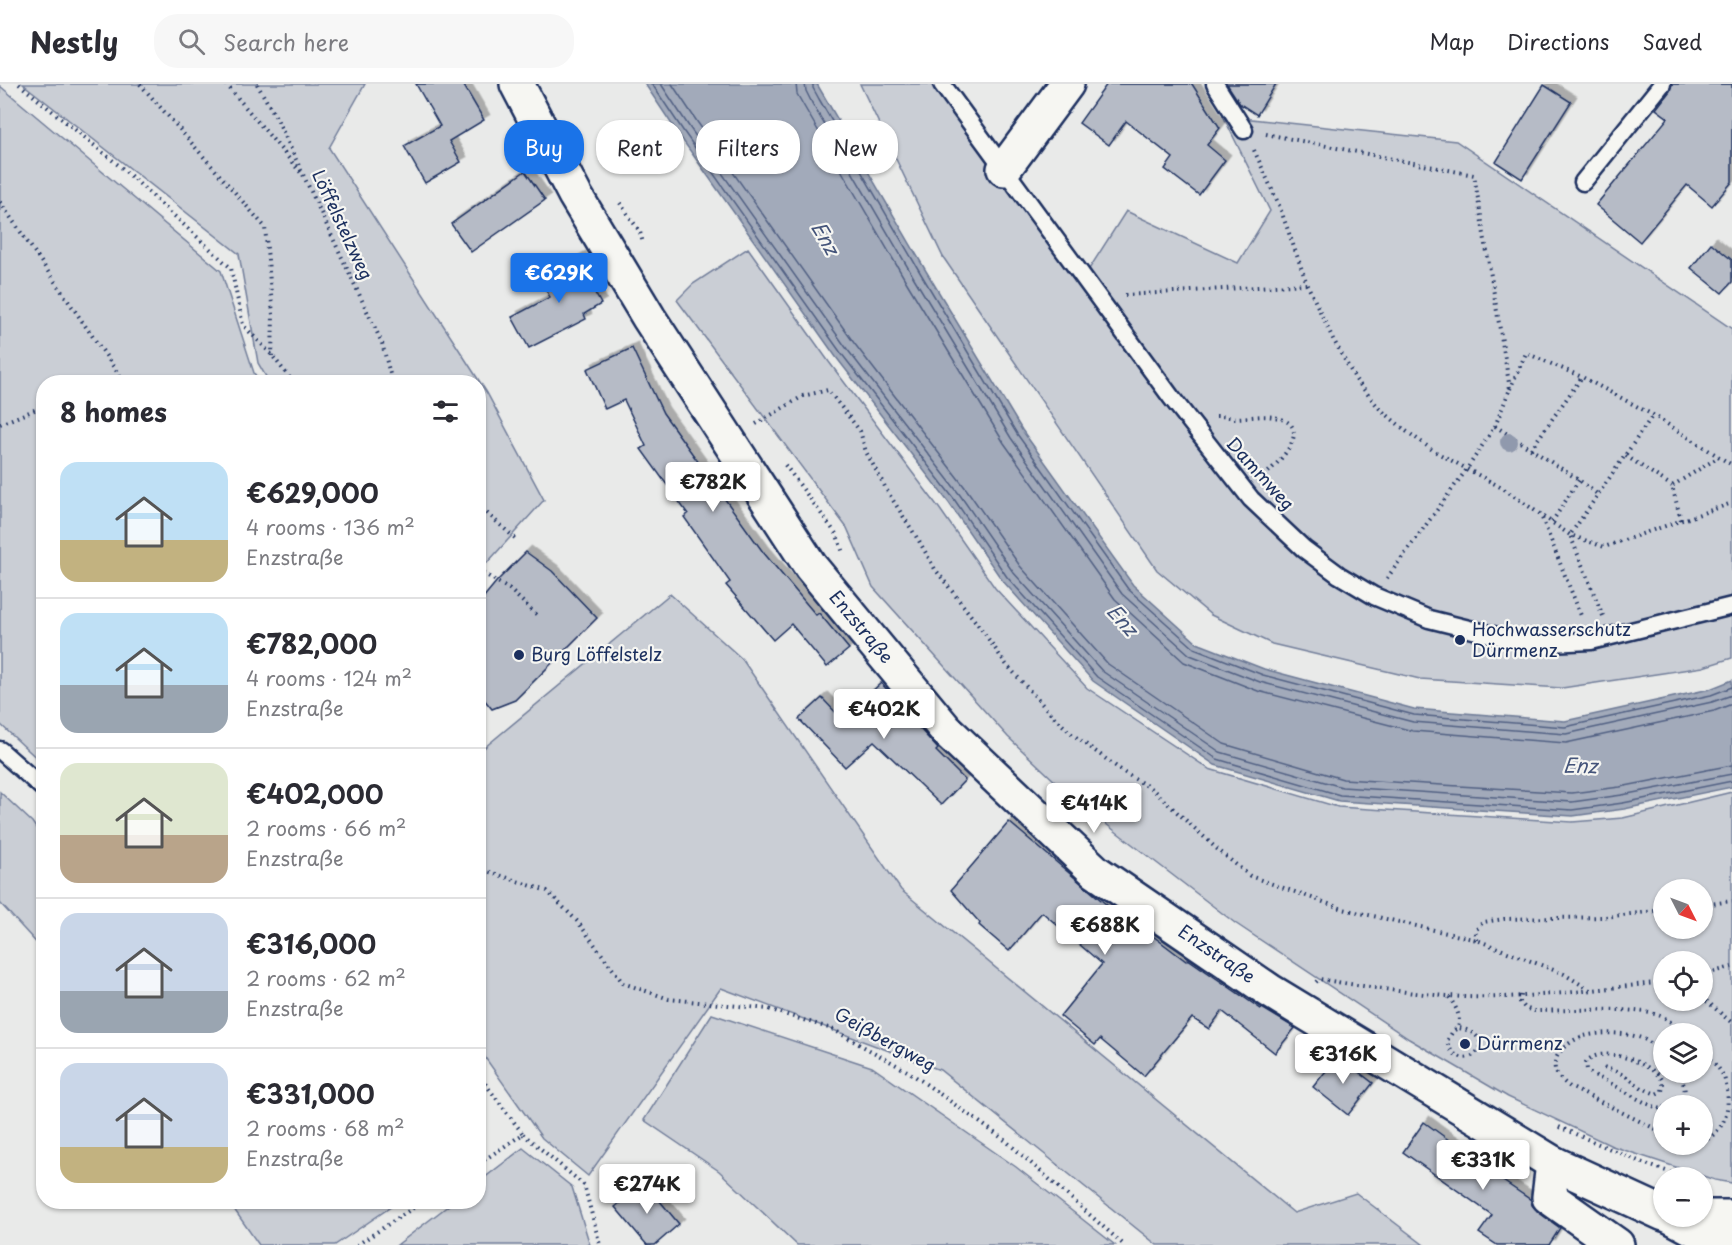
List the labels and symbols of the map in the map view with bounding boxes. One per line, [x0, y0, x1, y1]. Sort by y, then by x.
street label: Löffelstelzweg [306, 165, 381, 284]
water label: Enz [804, 215, 848, 262]
pin: €629K [517, 253, 601, 304]
street label: Dammweg [1221, 430, 1302, 516]
pin: €782K [671, 462, 755, 513]
street label: Enzstraße [824, 584, 900, 669]
water label: Enz [1100, 597, 1147, 644]
place label: Hochwasserschutz Dürrmenz [1472, 615, 1631, 663]
marker: Hochwasserschutz Dürrmenz [1453, 633, 1467, 647]
place label: Burg Löffelstelz [531, 640, 662, 667]
marker: Burg Löffelstelz [512, 648, 526, 662]
pin: €402K [842, 689, 926, 740]
water label: Enz [1562, 749, 1600, 781]
pin: €414K [1052, 783, 1136, 834]
north arrow [1653, 879, 1713, 939]
pin: €688K [1063, 905, 1147, 956]
street label: Enzstraße [1173, 917, 1261, 989]
street label: Geißbergweg [830, 1000, 941, 1078]
place label: Dürrmenz [1477, 1029, 1563, 1056]
pin: €316K [1301, 1034, 1385, 1085]
marker: Dürrmenz [1458, 1037, 1472, 1051]
pin: €331K [1441, 1140, 1525, 1191]
pin: €274K [605, 1164, 689, 1215]

